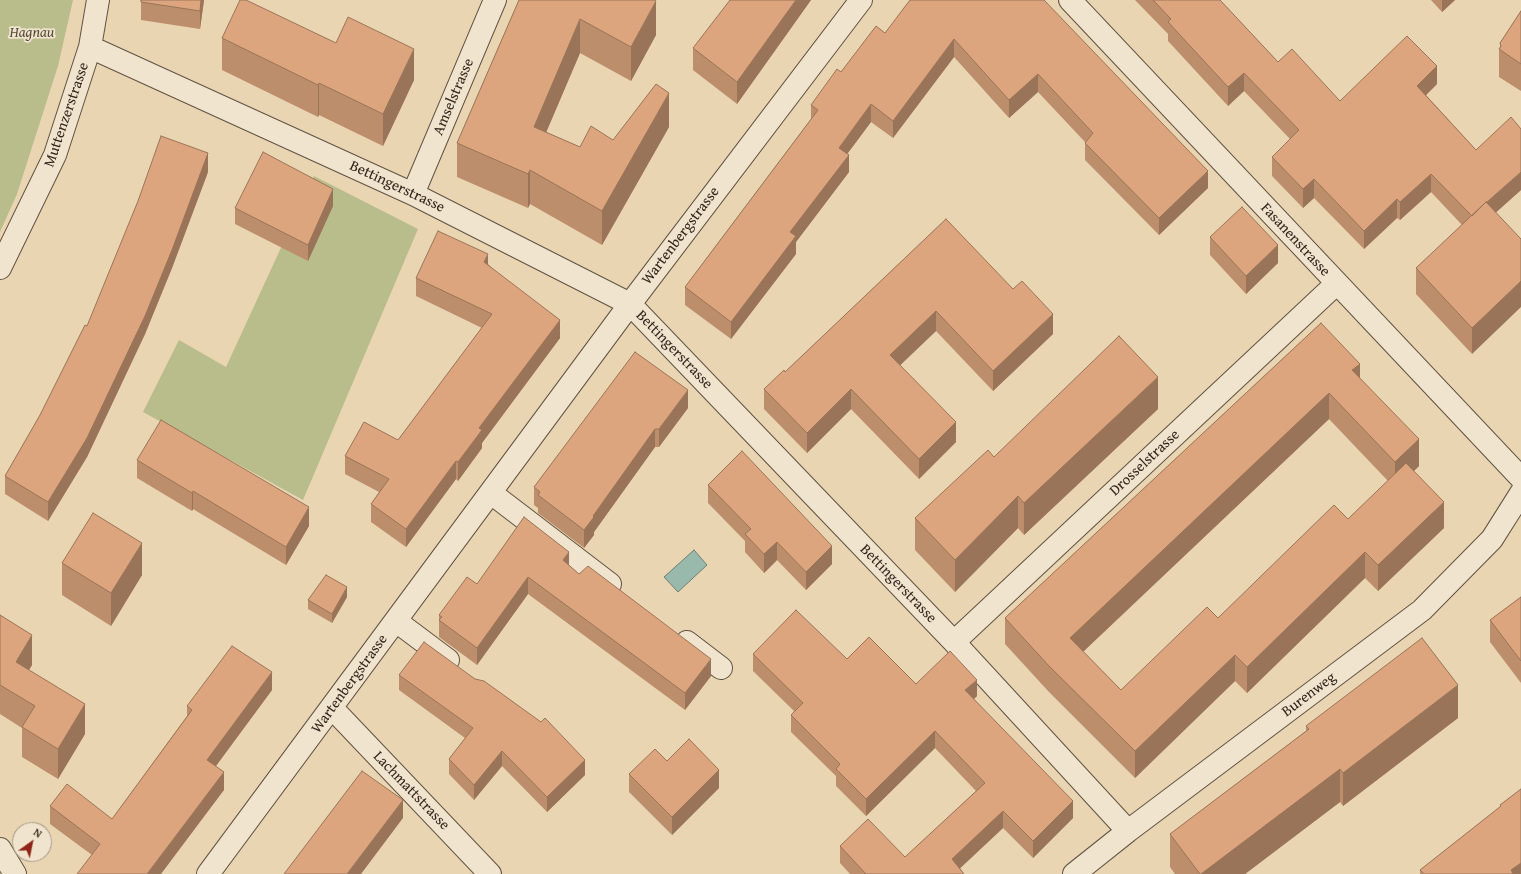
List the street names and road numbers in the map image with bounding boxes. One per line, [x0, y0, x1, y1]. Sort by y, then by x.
street label: Amselstrasse [430, 56, 478, 138]
street label: Muttenzerstrasse [41, 60, 93, 170]
street label: Bettingerstrasse [347, 157, 447, 217]
street label: Wartenbergstrasse [638, 183, 724, 289]
street label: Fasanenstrasse [1256, 199, 1334, 281]
street label: Bettingerstrasse [632, 307, 716, 393]
street label: Drosselstrasse [1106, 426, 1184, 500]
street label: Bettingerstrasse [856, 541, 940, 627]
street label: Wartenbergstrasse [308, 631, 392, 737]
street label: Burenweg [1278, 669, 1340, 721]
street label: Lachmattstrasse [369, 748, 453, 834]

